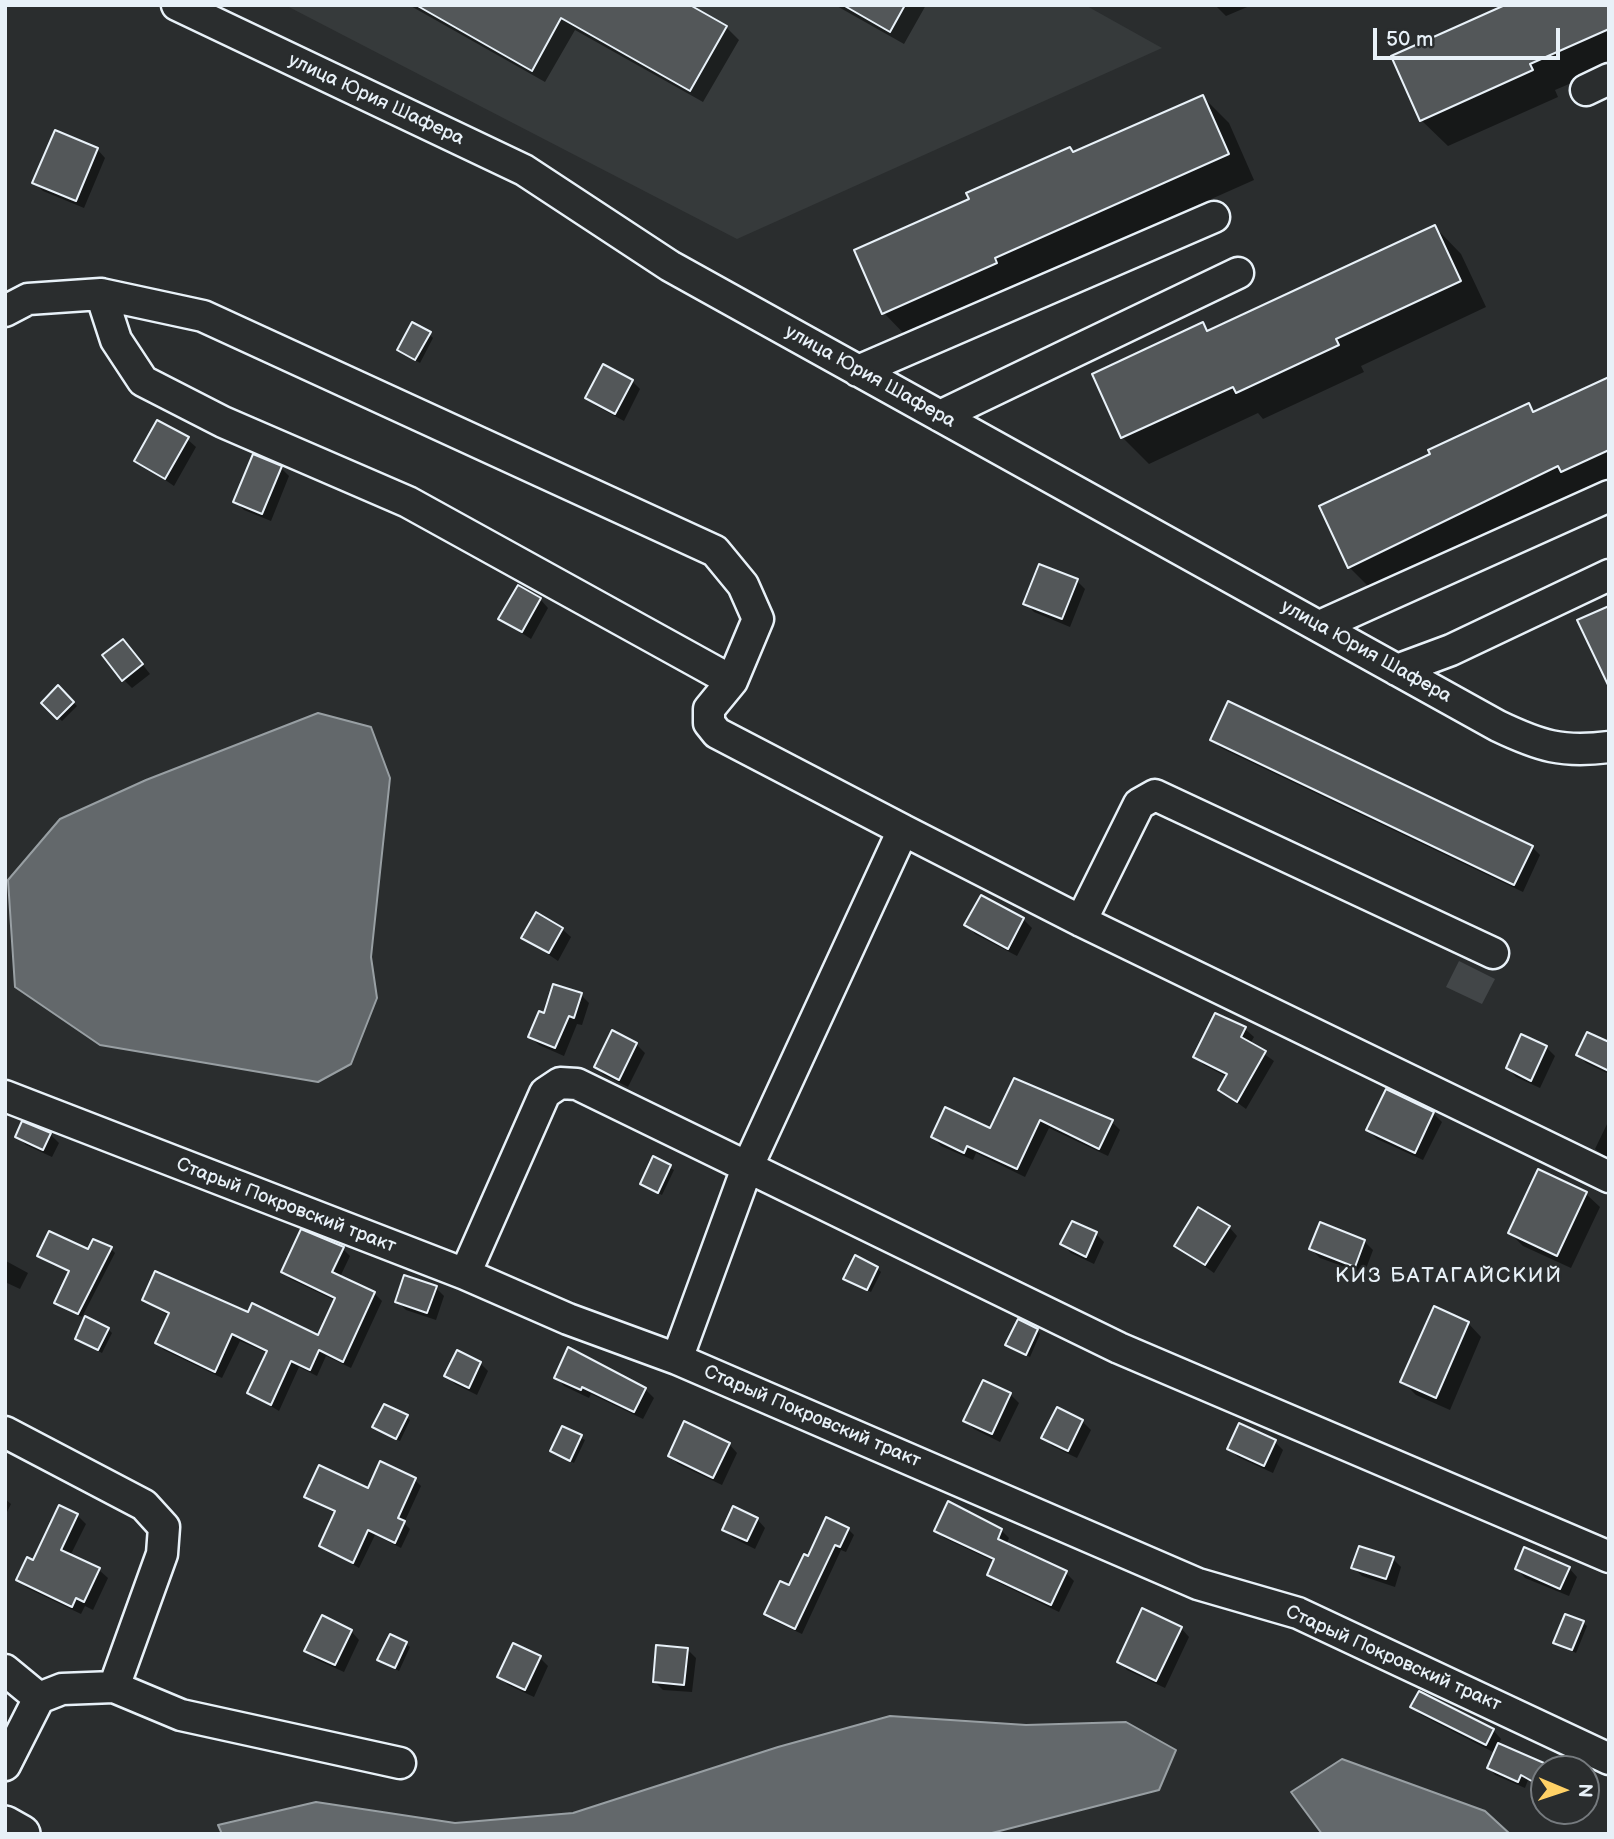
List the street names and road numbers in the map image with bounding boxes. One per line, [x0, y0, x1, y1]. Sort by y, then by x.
street label: улица Юрия Шафера [284, 49, 468, 151]
street label: улица Юрия Шафера [781, 321, 959, 433]
street label: улица Юрия Шафера [1277, 596, 1455, 708]
street label: Старый Покровский тракт [173, 1154, 399, 1258]
street label: Старый Покровский тракт [700, 1361, 924, 1473]
street label: Старый Покровский тракт [1282, 1601, 1504, 1717]

